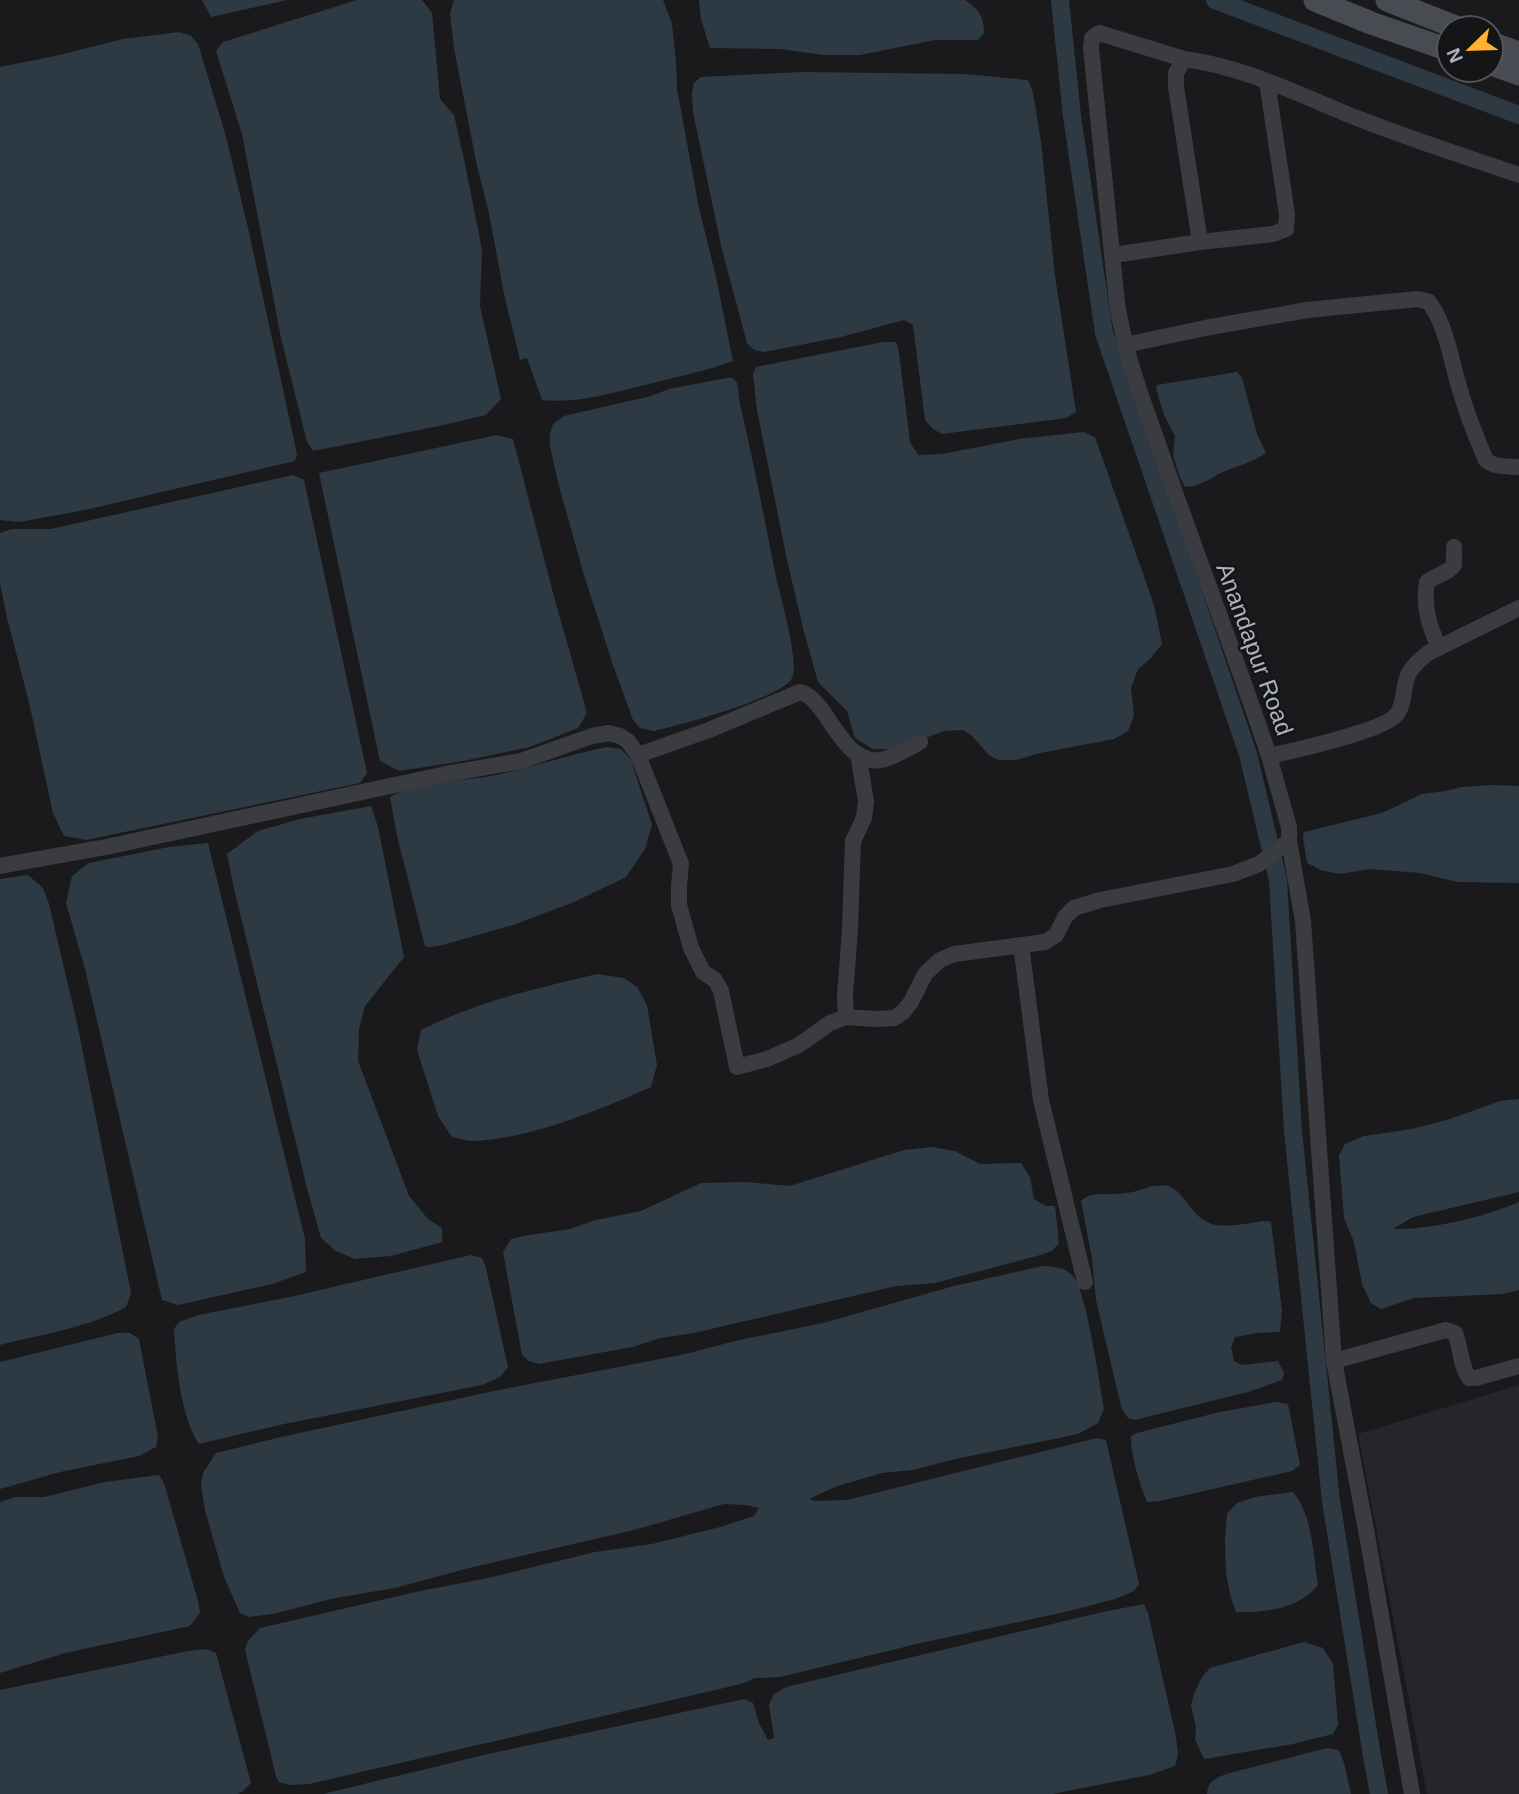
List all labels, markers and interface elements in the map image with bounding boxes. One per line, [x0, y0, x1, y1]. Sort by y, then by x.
north arrow [1435, 14, 1505, 84]
text: N [1442, 45, 1467, 66]
street label: Anandapur Road [1211, 559, 1299, 739]

